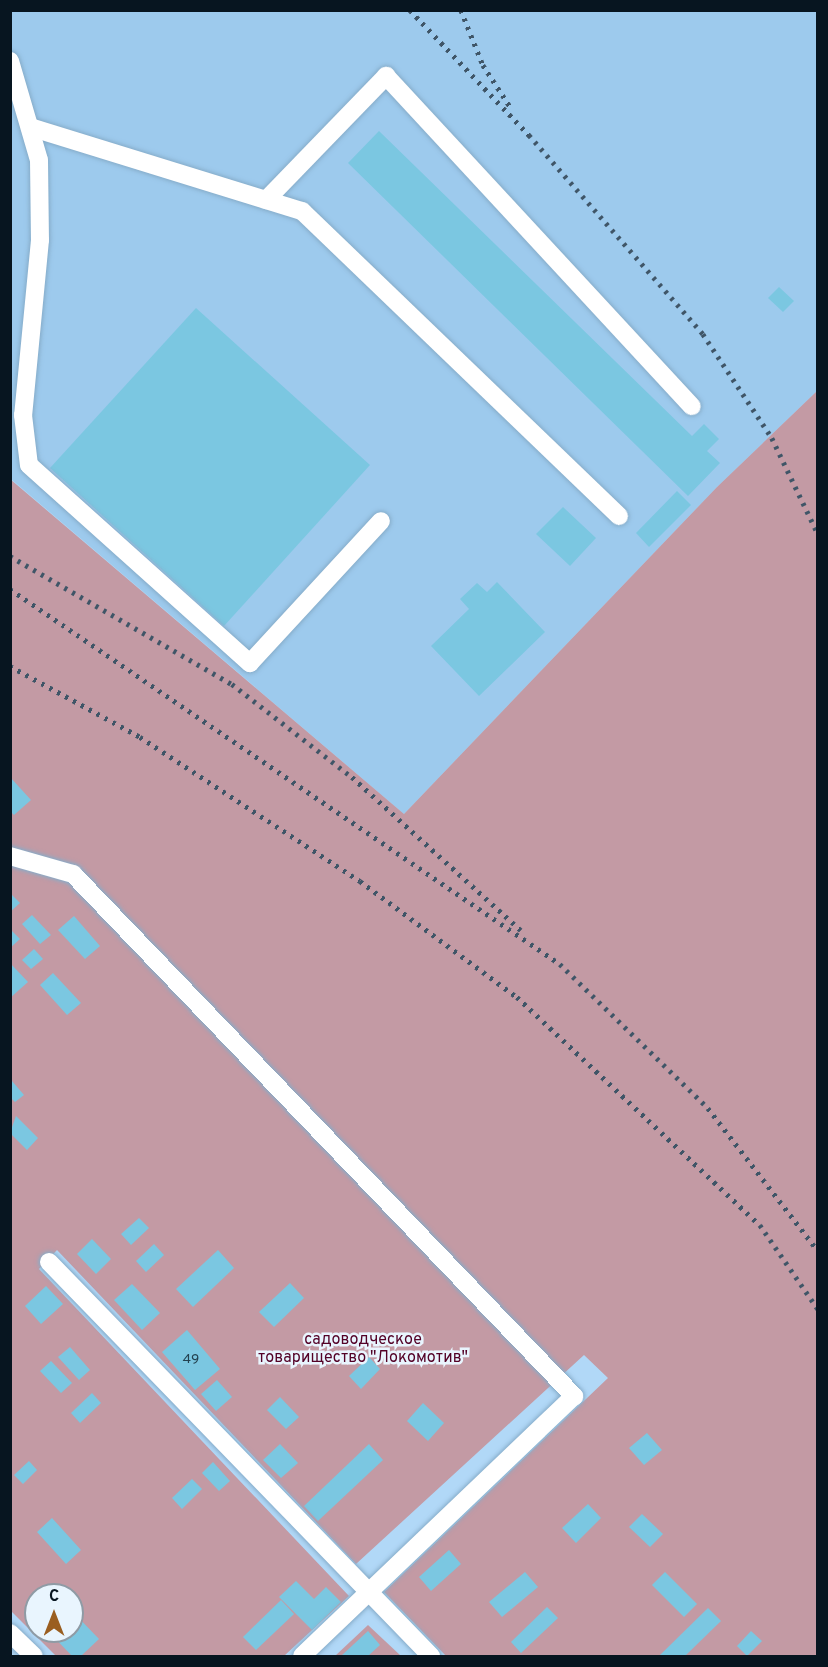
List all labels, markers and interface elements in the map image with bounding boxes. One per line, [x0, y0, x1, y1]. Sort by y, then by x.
park label: садоводческое товарищество "Локомотив" [258, 1330, 468, 1368]
house number: 49 [183, 1352, 199, 1368]
north arrow [24, 1583, 84, 1643]
text: С [49, 1587, 59, 1607]

